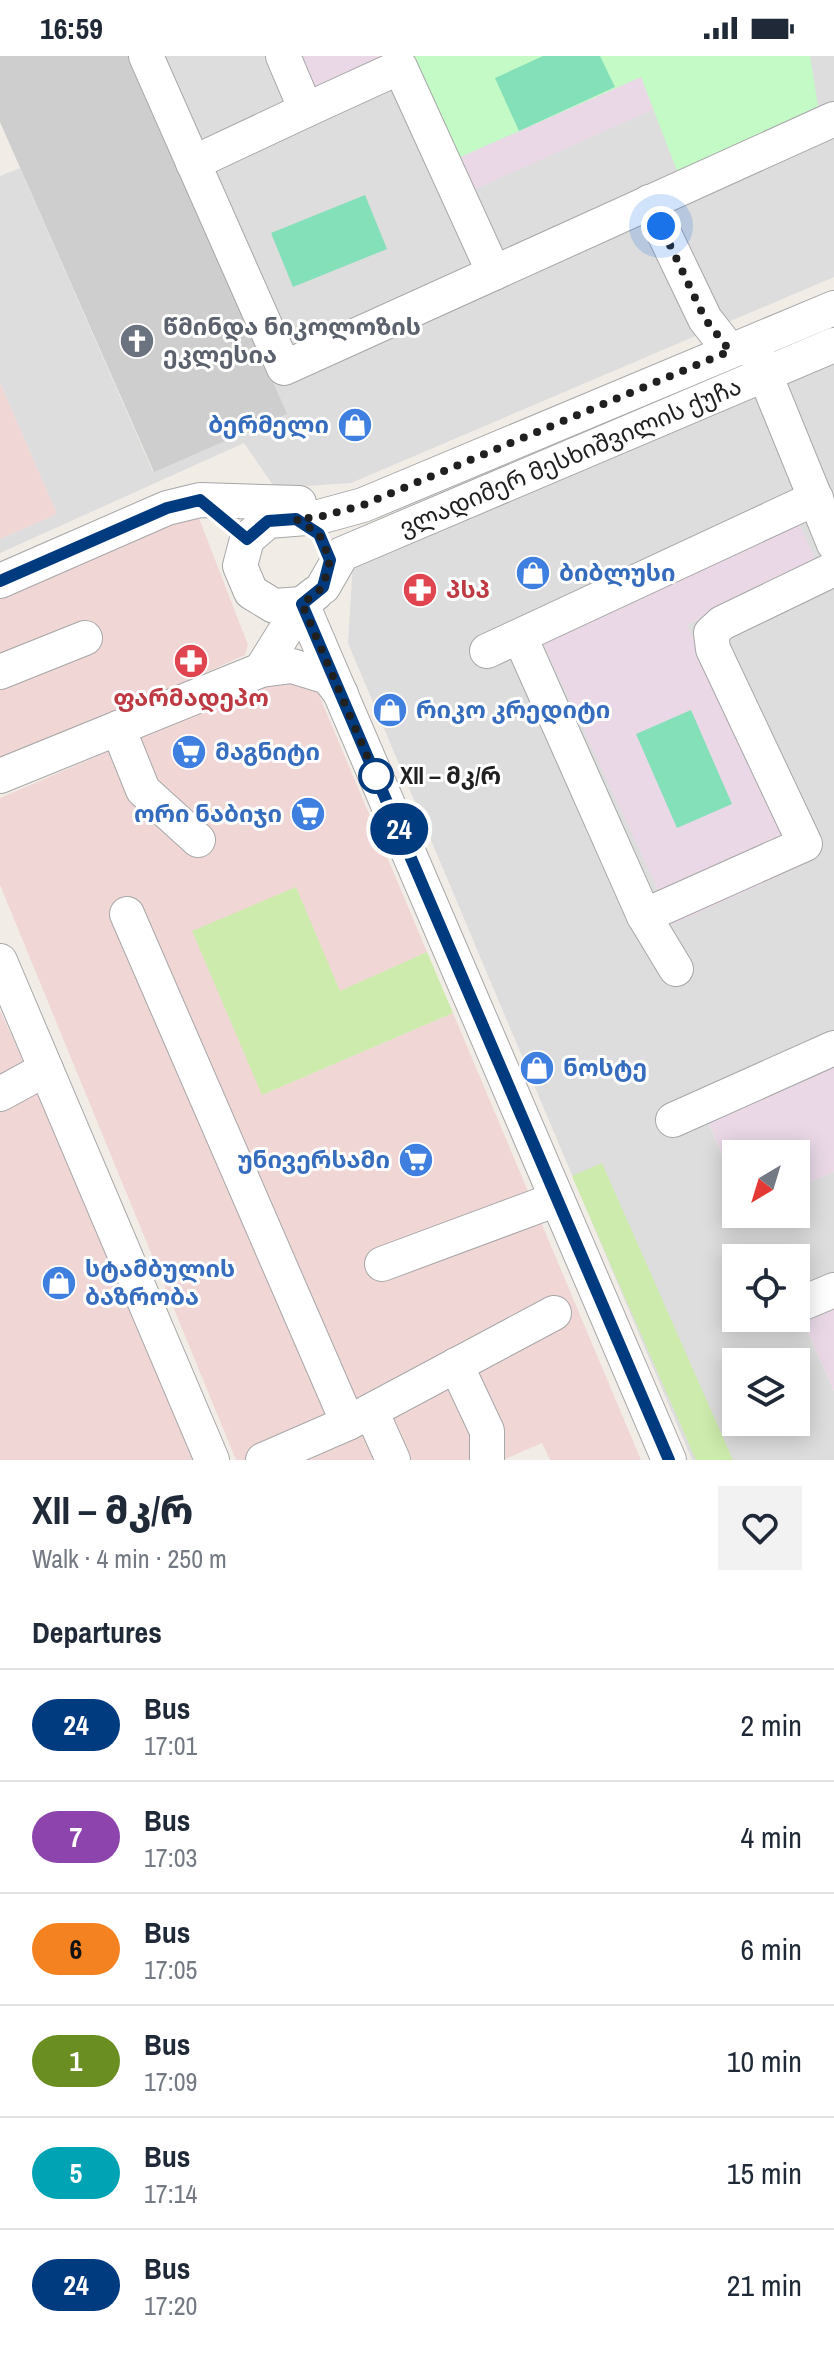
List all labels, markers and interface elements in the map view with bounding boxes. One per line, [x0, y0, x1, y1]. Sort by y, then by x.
text: 16:59 [40, 8, 103, 48]
your location [641, 206, 681, 246]
place label: წმინდა ნიკოლოზის ეკლესია [163, 310, 421, 370]
church icon: წმინდა ნიკოლოზის ეკლესია [118, 322, 156, 360]
street label: ვლადიმერ მესხიშვილის ქუჩა [394, 369, 746, 543]
shop icon: ბერმელი [336, 406, 374, 444]
place label: ბერმელი [208, 408, 329, 440]
shop icon: ბიბლუსი [514, 554, 552, 592]
place label: ბიბლუსი [559, 556, 675, 588]
pharmacy icon: პსპ [401, 571, 439, 609]
place label: პსპ [446, 573, 490, 605]
pharmacy icon: ფარმადეპო [172, 642, 210, 680]
place label: ფარმადეპო [113, 681, 269, 713]
shop icon: რიკო კრედიტი [371, 691, 409, 729]
place label: რიკო კრედიტი [416, 693, 610, 725]
supermarket icon: მაგნიტი [170, 733, 208, 771]
place label: მაგნიტი [215, 735, 320, 767]
marker: XII – მკ/რ [359, 759, 393, 793]
place label: XII – მკ/რ [400, 759, 501, 791]
supermarket icon: ორი ნაბიჯი [289, 795, 327, 833]
place label: ორი ნაბიჯი [134, 797, 282, 829]
line badge: 24 [363, 803, 435, 855]
text: 24 [386, 810, 412, 848]
shop icon: ნოსტე [518, 1049, 556, 1087]
place label: ნოსტე [563, 1051, 647, 1083]
north arrow [722, 1140, 810, 1228]
map controls [722, 1140, 810, 1436]
supermarket icon: უნივერსამი [397, 1141, 435, 1179]
place label: უნივერსამი [237, 1143, 390, 1175]
button: locate [722, 1244, 810, 1332]
place label: სტამბულის ბაზრობა [85, 1252, 235, 1312]
shop icon: სტამბულის ბაზრობა [40, 1264, 78, 1302]
button: layers [722, 1348, 810, 1436]
text: XII – მკ/რ [32, 1485, 193, 1536]
button: heart [718, 1486, 802, 1570]
text: Walk · 4 min · 250 m [32, 1541, 227, 1576]
text: Departures [32, 1612, 162, 1652]
text: Bus [144, 1688, 190, 1728]
text: 2 min [740, 1705, 802, 1745]
text: 24 [63, 1706, 89, 1744]
text: 17:01 [144, 1728, 197, 1763]
text: Bus [144, 1800, 190, 1840]
text: 4 min [740, 1817, 802, 1857]
text: 7 [70, 1818, 82, 1856]
text: 17:03 [144, 1840, 197, 1875]
text: Bus [144, 1912, 190, 1952]
text: 6 min [740, 1929, 802, 1969]
text: 6 [70, 1930, 82, 1968]
text: 17:05 [144, 1952, 197, 1987]
text: Bus [144, 2024, 190, 2064]
text: 10 min [727, 2041, 802, 2081]
text: 1 [70, 2042, 82, 2080]
text: 17:09 [144, 2064, 197, 2099]
text: Bus [144, 2136, 190, 2176]
text: 15 min [727, 2153, 802, 2193]
text: 5 [70, 2154, 82, 2192]
text: 17:14 [144, 2176, 197, 2211]
text: Bus [144, 2248, 190, 2288]
text: 21 min [727, 2265, 802, 2305]
text: 24 [63, 2266, 89, 2304]
text: 17:20 [144, 2288, 197, 2323]

